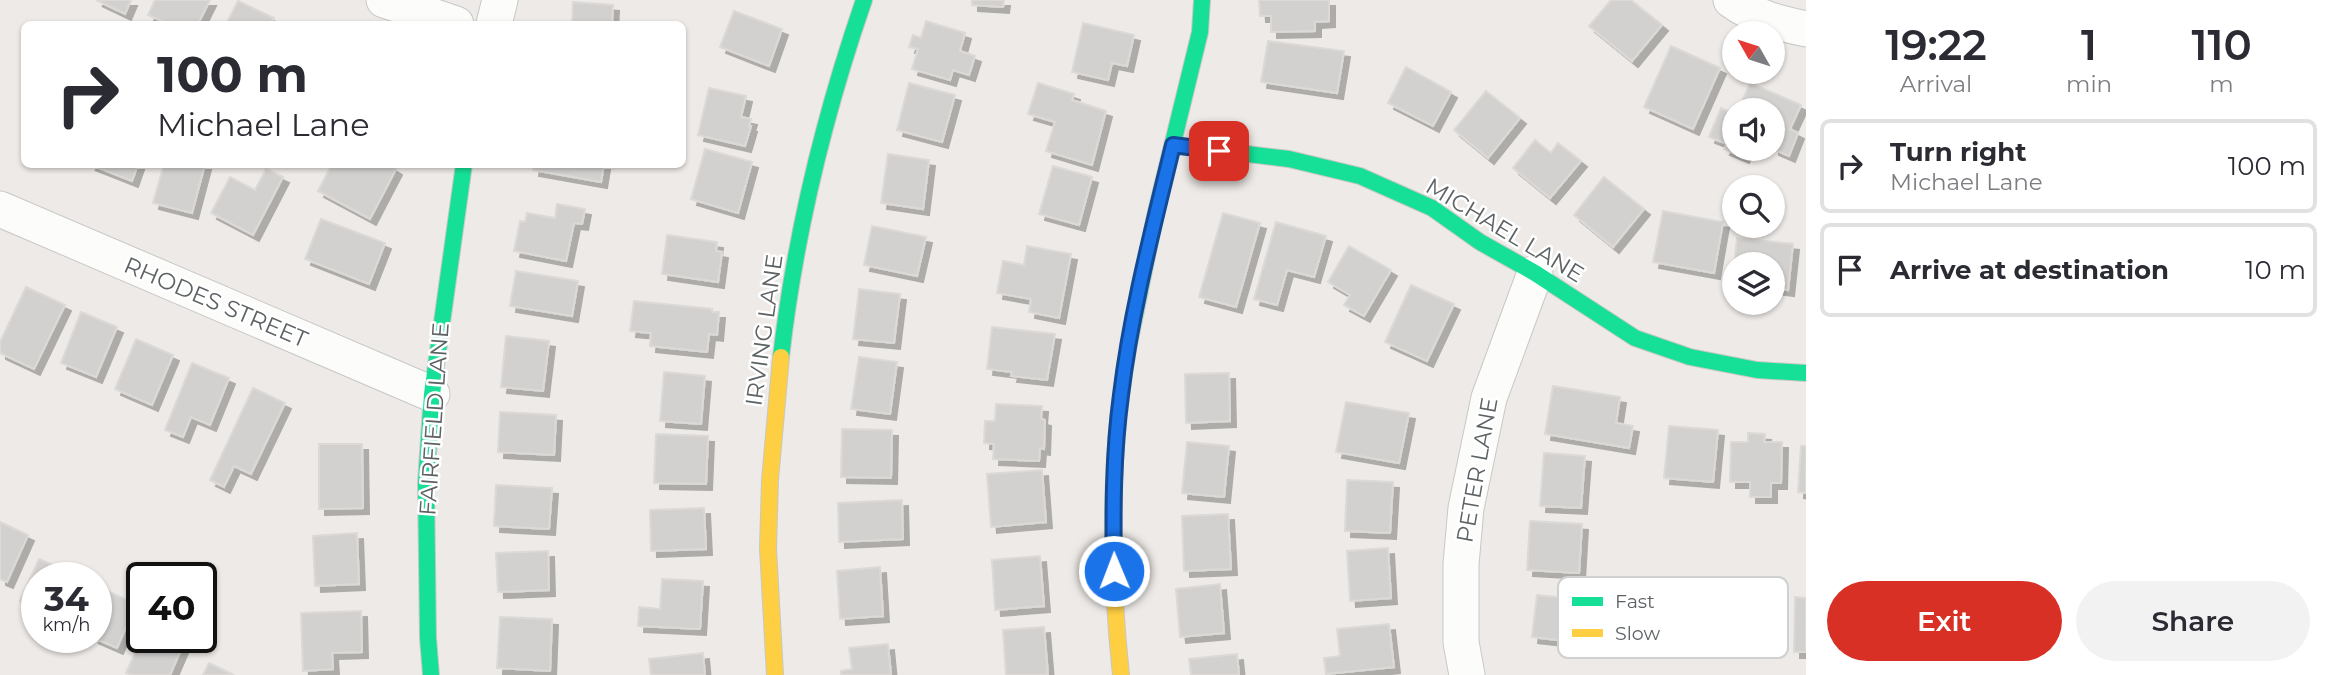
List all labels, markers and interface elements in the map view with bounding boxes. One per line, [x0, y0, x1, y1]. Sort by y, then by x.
text: 19:22 [1885, 19, 1987, 71]
text: 1 [2081, 19, 2097, 71]
text: 110 [2191, 19, 2252, 71]
north arrow [1722, 21, 1785, 84]
map controls [1722, 21, 1785, 315]
text: 100 m [157, 45, 308, 104]
icon: right [42, 49, 133, 140]
text: Arrival [1900, 70, 1972, 98]
text: min [2066, 70, 2112, 98]
text: m [2209, 70, 2234, 98]
button: sound [1722, 98, 1785, 161]
text: Michael Lane [157, 105, 369, 144]
pin [1189, 121, 1249, 181]
icon: arrive [1200, 132, 1238, 170]
text: Turn right [1890, 136, 2026, 168]
icon: right [1831, 147, 1869, 185]
text: 100 m [2228, 150, 2306, 182]
text: Michael Lane [1890, 168, 2043, 196]
street label: MICHAEL LANE [1421, 172, 1589, 288]
button: search [1722, 175, 1785, 238]
street label: RHODES STREET [120, 251, 313, 354]
icon: arrive [1831, 251, 1869, 289]
street label: IRVING LANE [739, 252, 789, 408]
button: layers [1722, 252, 1785, 315]
text: Arrive at destination [1890, 254, 2169, 286]
text: 10 m [2245, 254, 2306, 286]
street label: FAIRFIELD LANE [413, 322, 455, 516]
street label: PETER LANE [1450, 395, 1504, 545]
position arrow [1077, 534, 1151, 608]
speed limit sign: 40 [126, 562, 217, 653]
text: 34 [44, 577, 89, 620]
legend [1558, 577, 1788, 658]
button: Exit [1827, 581, 2062, 661]
button: Share [2076, 581, 2310, 661]
text: Fast [1615, 590, 1655, 613]
text: km/h [42, 614, 91, 636]
text: Slow [1615, 622, 1660, 645]

